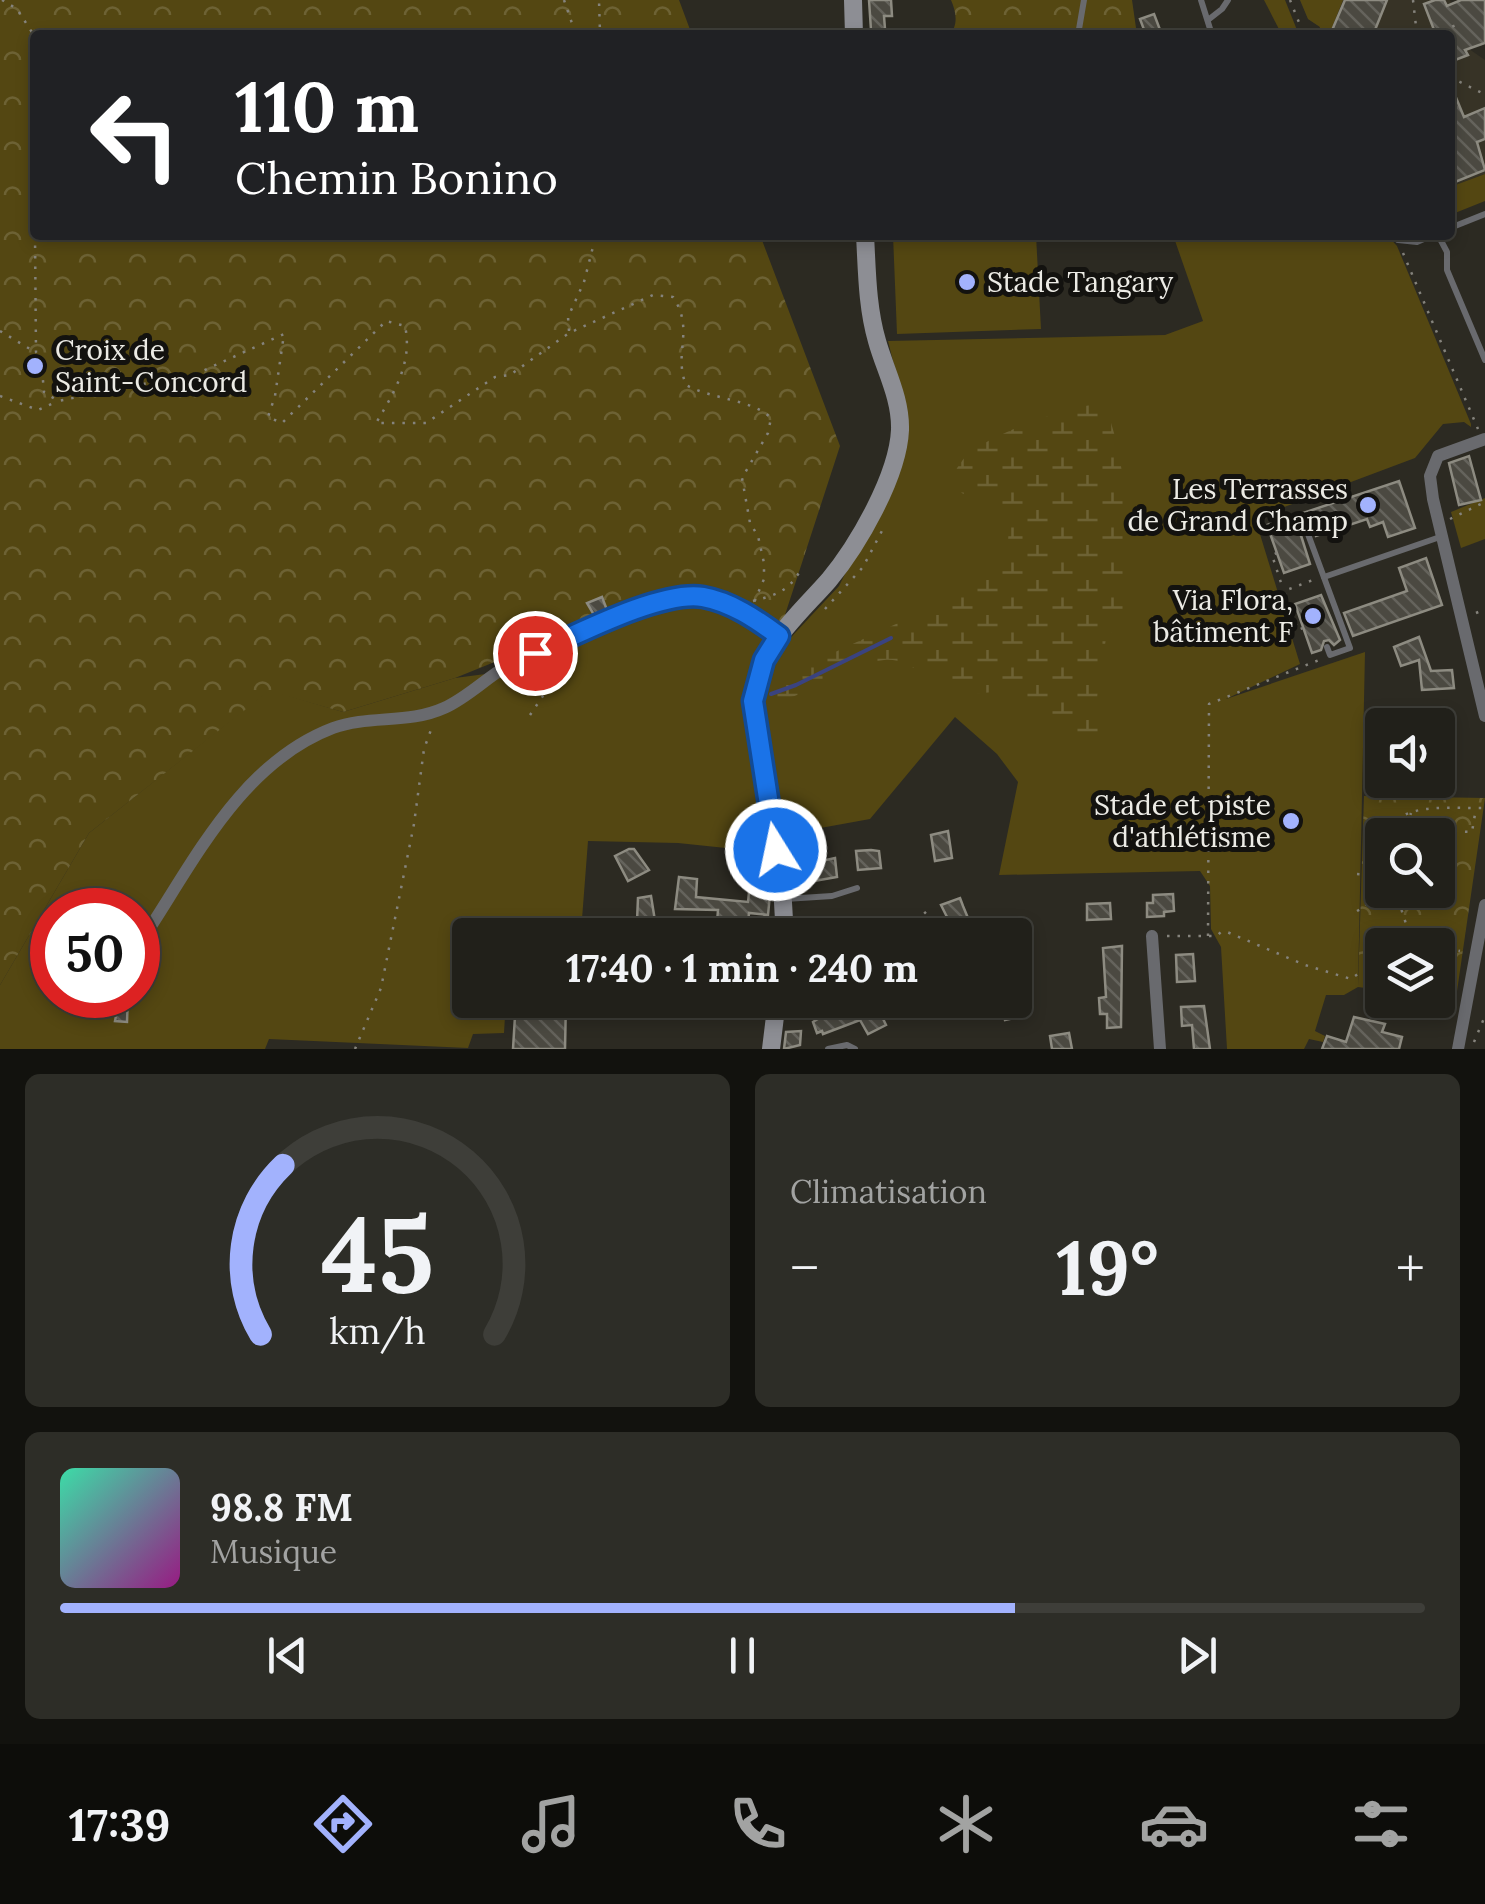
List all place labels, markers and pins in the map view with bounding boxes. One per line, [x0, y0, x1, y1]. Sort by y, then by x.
place label: Stade Tangary [987, 264, 1174, 300]
marker: Stade Tangary [956, 271, 978, 293]
place label: Croix de Saint-Concord [55, 332, 247, 400]
marker: Croix de Saint-Concord [24, 355, 46, 377]
place label: Les Terrasses de Grand Champ [1127, 471, 1348, 539]
marker: Les Terrasses de Grand Champ [1357, 494, 1379, 516]
place label: Via Flora, bâtiment F [1153, 582, 1293, 650]
marker: Via Flora, bâtiment F [1302, 605, 1324, 627]
pin [493, 611, 578, 696]
place label: Stade et piste d'athlétisme [1094, 787, 1271, 855]
marker: Stade et piste d'athlétisme [1280, 810, 1302, 832]

